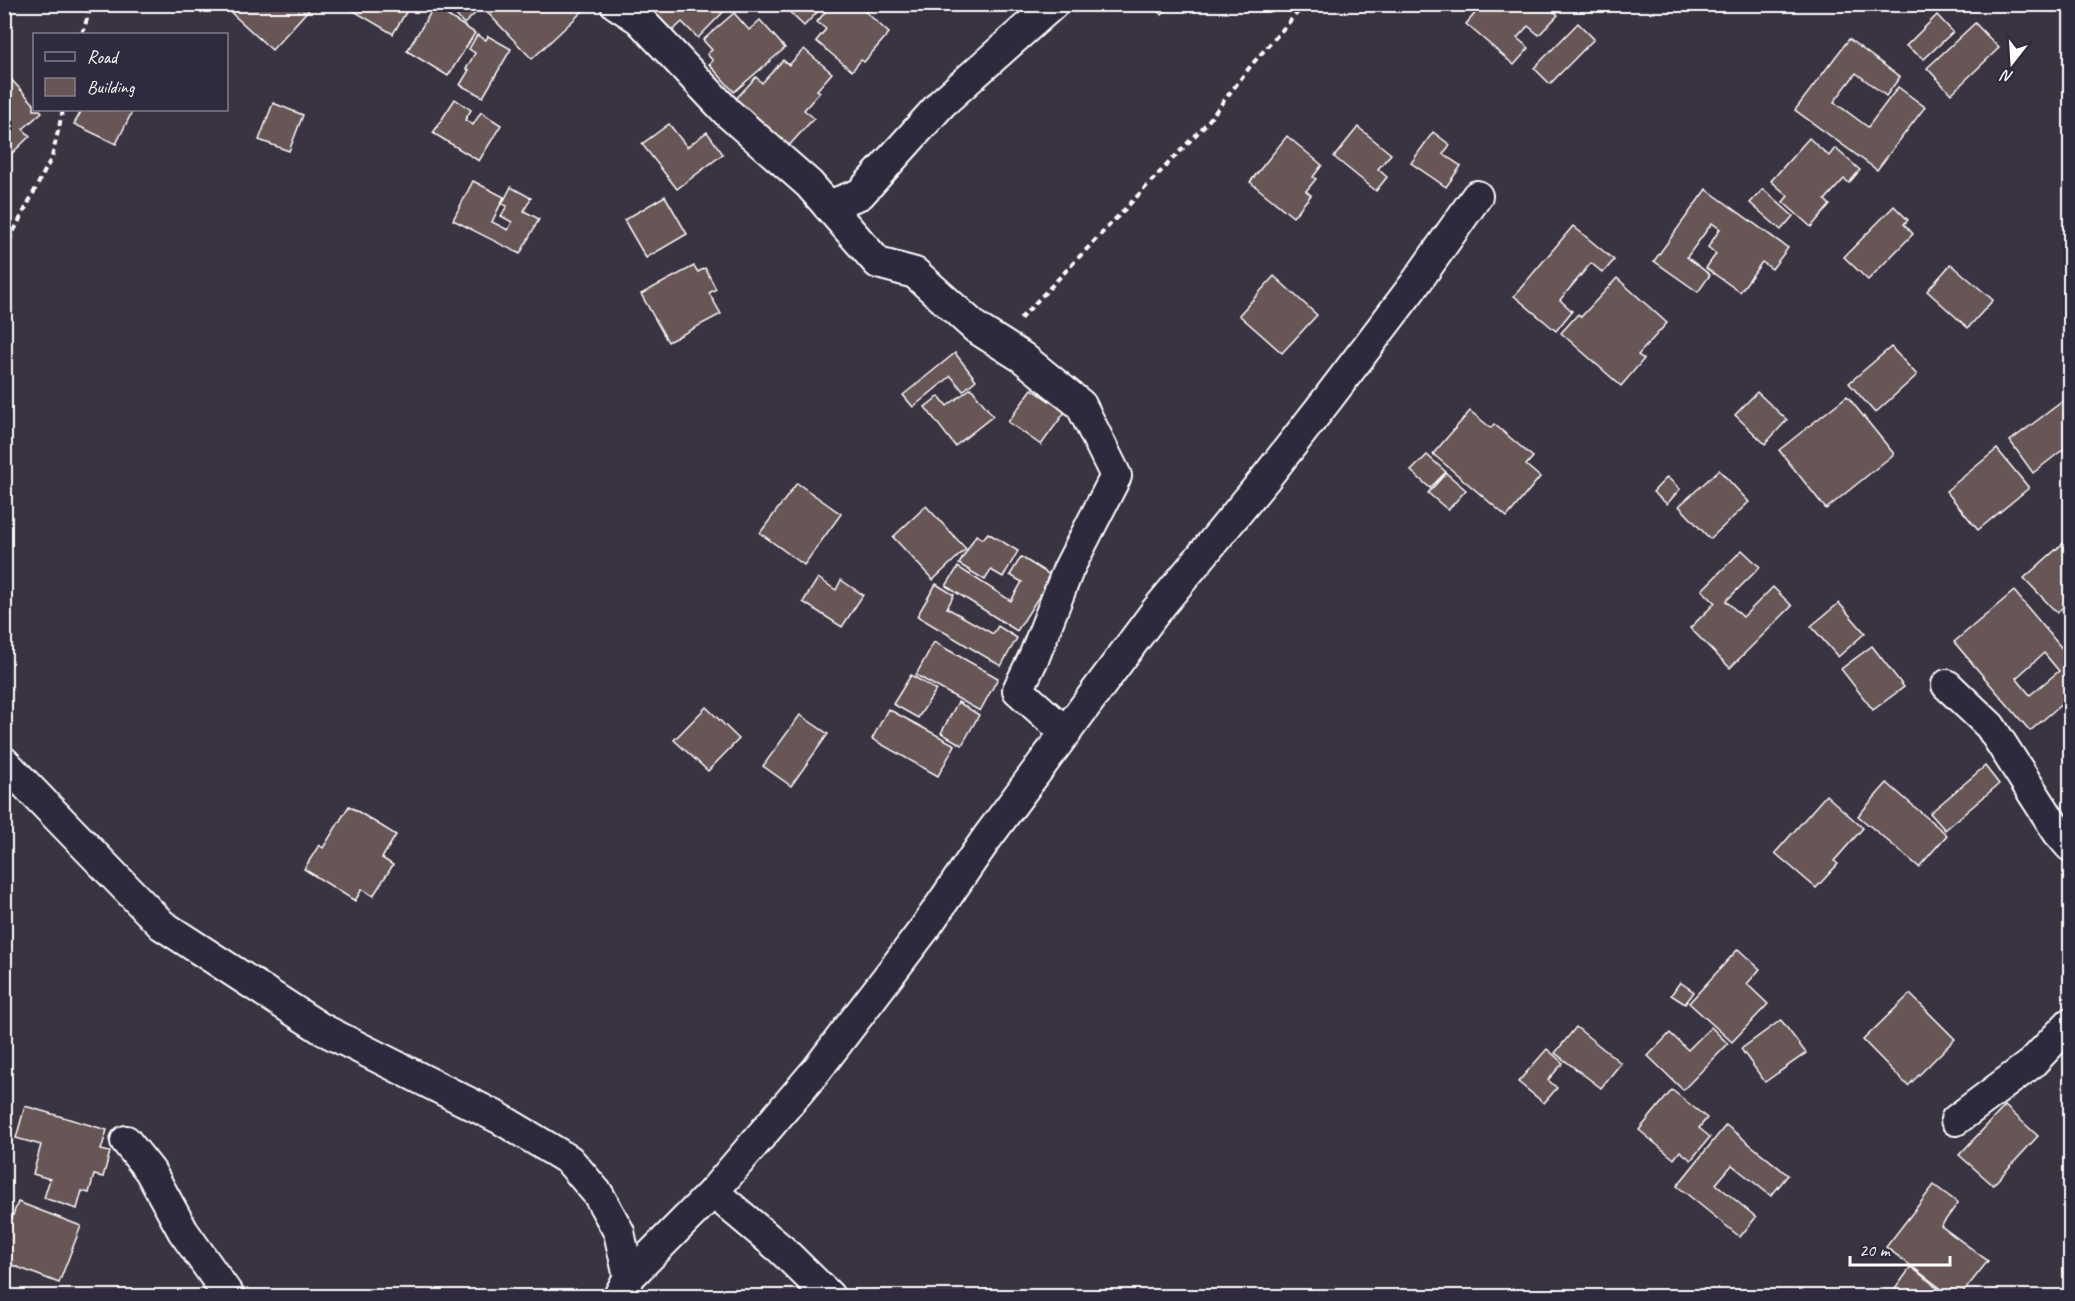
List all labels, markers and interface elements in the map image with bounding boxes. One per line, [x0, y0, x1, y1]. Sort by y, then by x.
legend [33, 33, 228, 111]
north arrow [1982, 33, 2042, 93]
text: Road [87, 46, 120, 68]
text: N [1997, 64, 2016, 87]
text: Building [87, 76, 136, 98]
scale bar [1850, 1229, 1950, 1267]
text: 20 m [1859, 1239, 1892, 1261]

